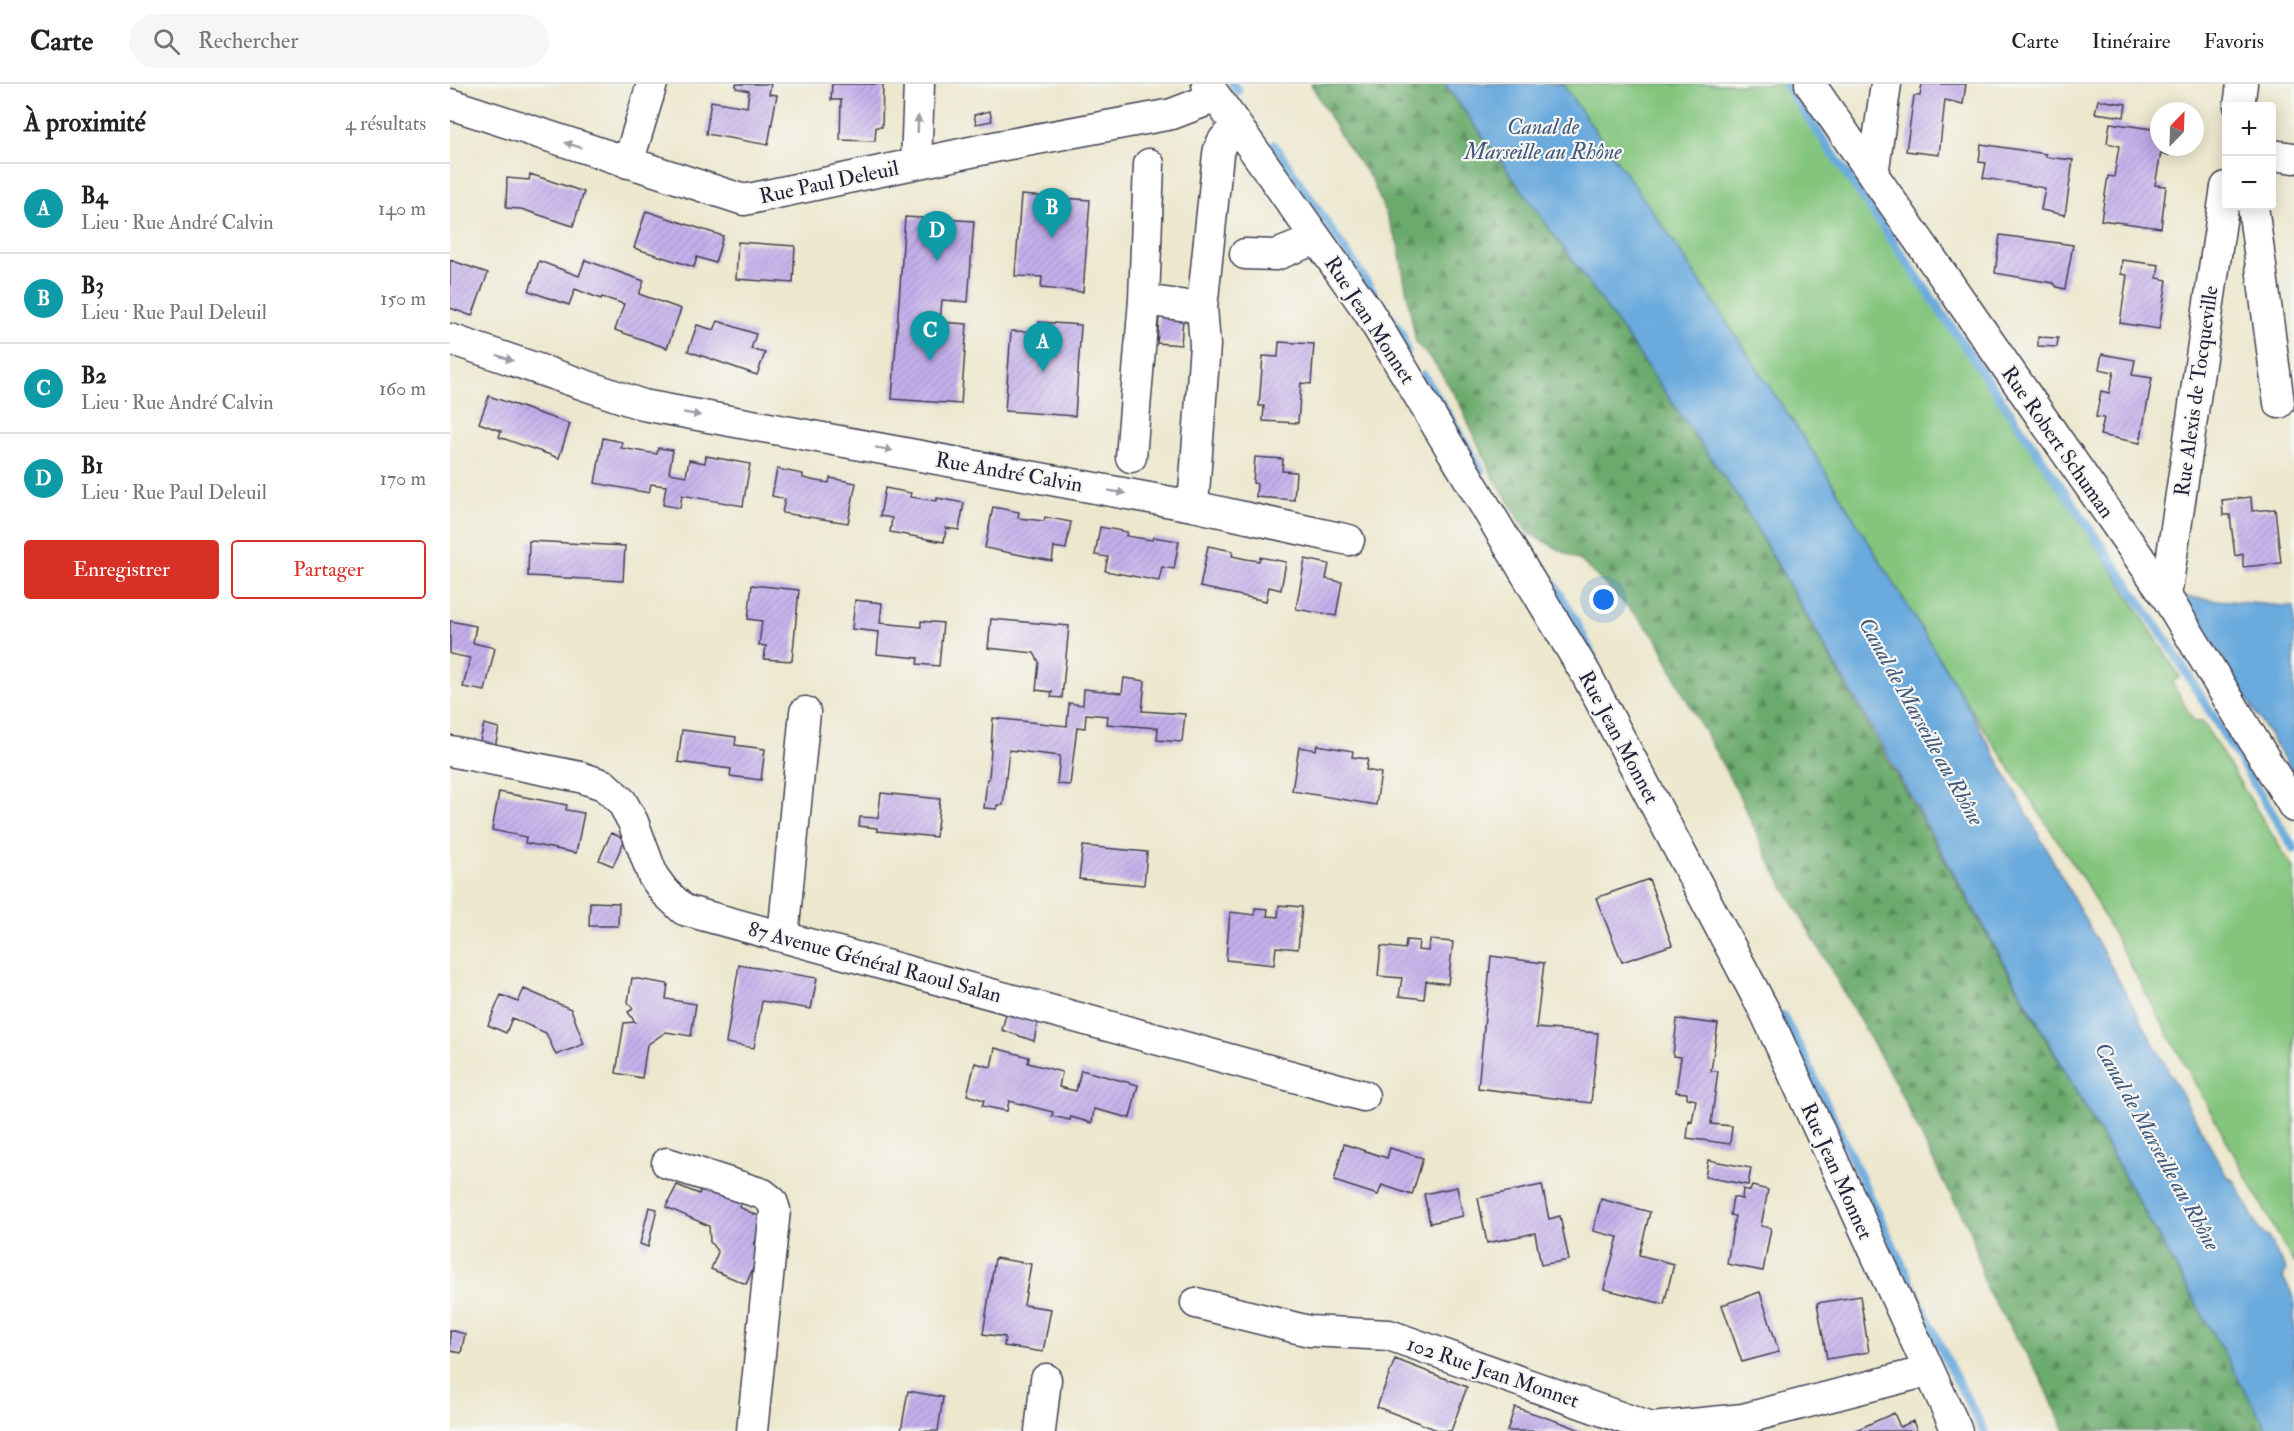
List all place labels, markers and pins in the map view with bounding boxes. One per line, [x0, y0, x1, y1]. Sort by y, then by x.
pin: B [1032, 188, 1072, 238]
pin: D [918, 212, 956, 261]
pin: C [910, 312, 950, 361]
pin: A [1024, 322, 1062, 372]

